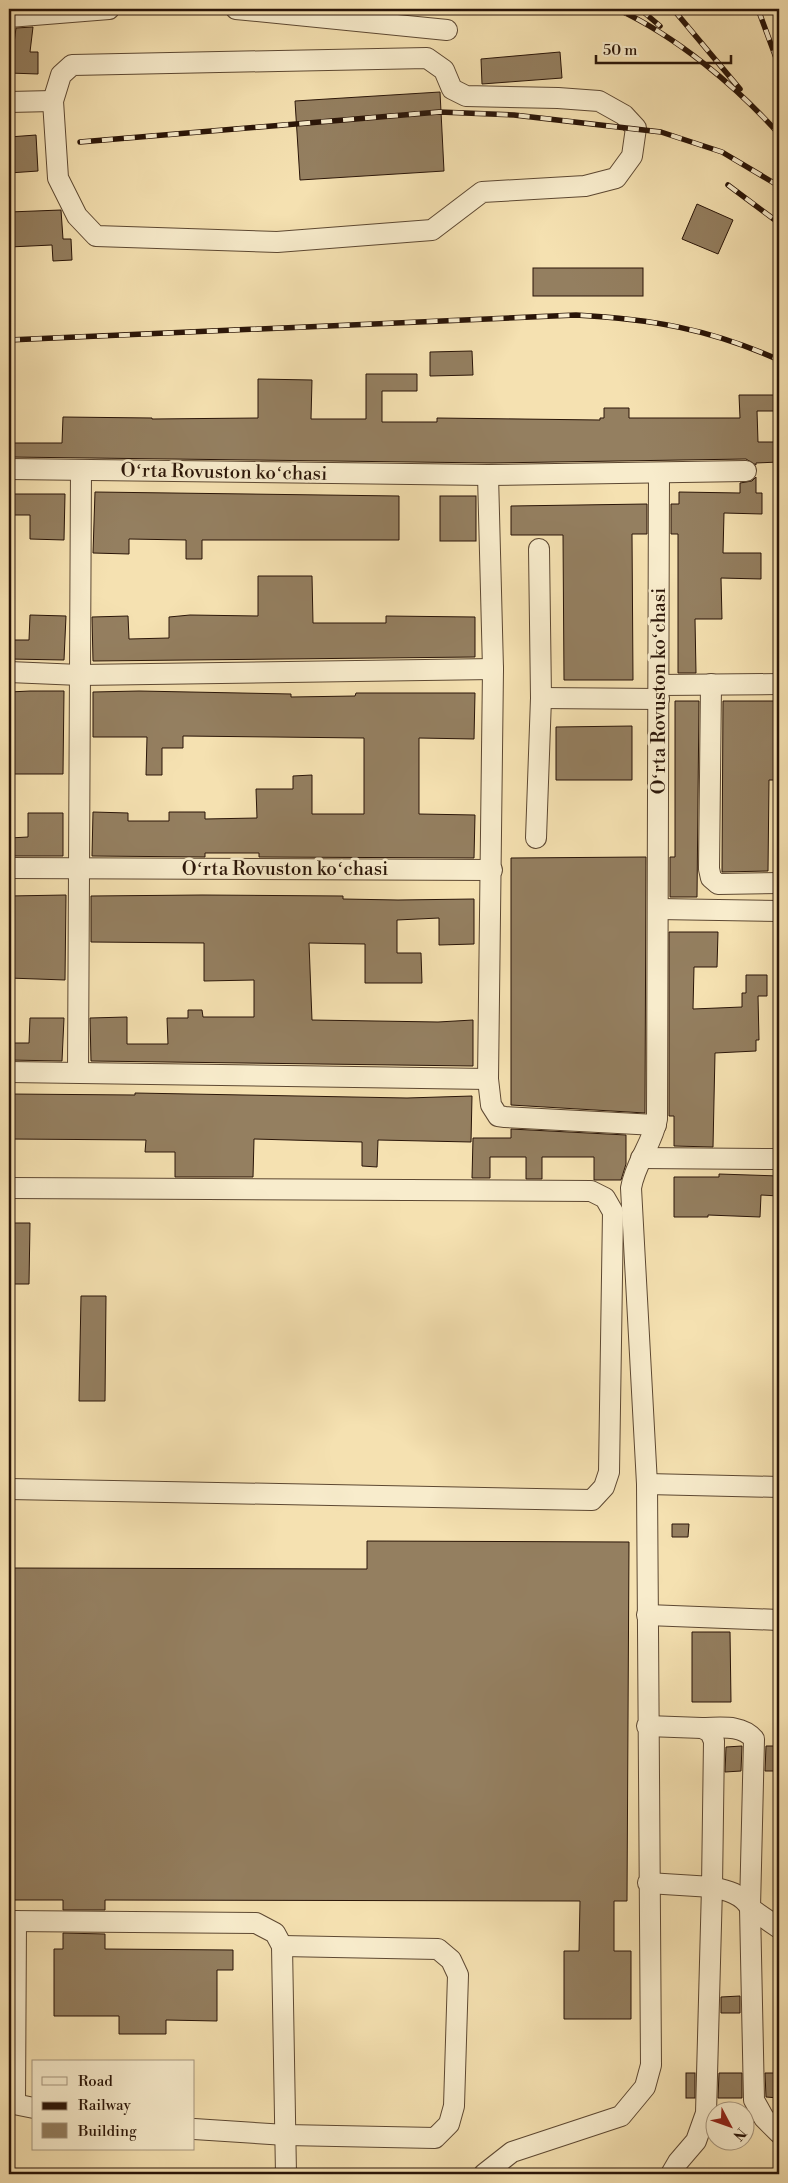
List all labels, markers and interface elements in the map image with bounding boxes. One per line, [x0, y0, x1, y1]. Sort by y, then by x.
scale bar [596, 32, 730, 64]
text: 50 m [603, 41, 637, 60]
street label: Oʻrta Rovuston koʻchasi [121, 458, 327, 486]
street label: Oʻrta Rovuston koʻchasi [647, 588, 671, 794]
street label: Oʻrta Rovuston koʻchasi [182, 857, 388, 881]
legend [32, 2060, 195, 2150]
text: Road [78, 2072, 113, 2091]
text: Railway [78, 2096, 132, 2115]
north arrow [706, 2100, 756, 2150]
text: Building [77, 2122, 137, 2141]
text: N [729, 2124, 749, 2144]

